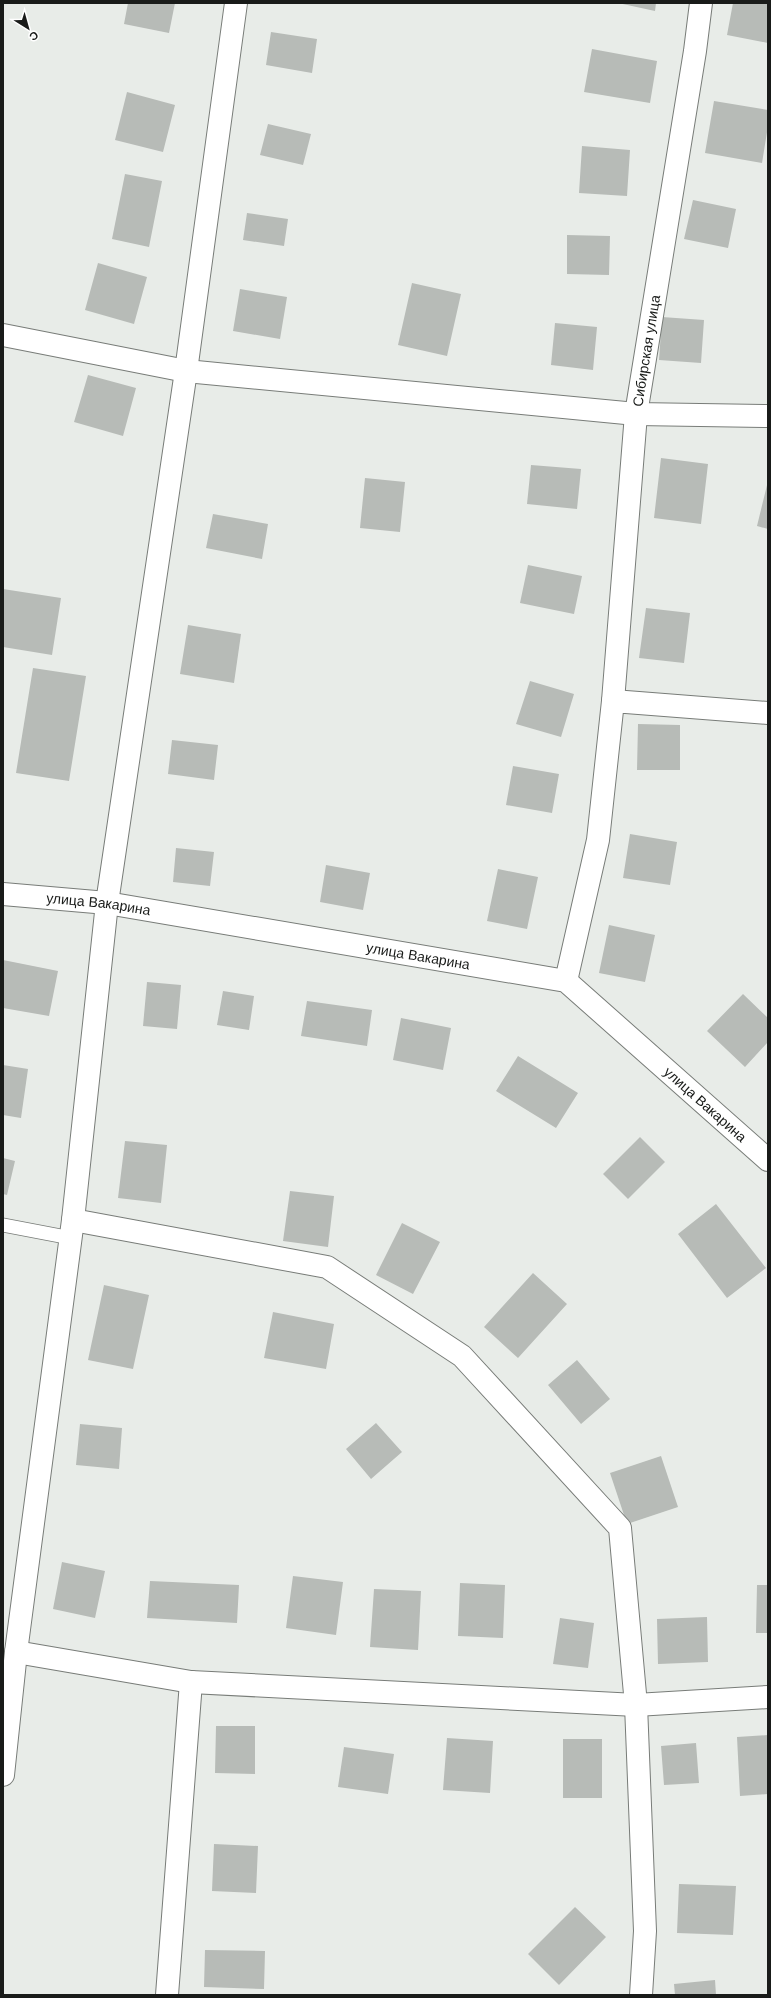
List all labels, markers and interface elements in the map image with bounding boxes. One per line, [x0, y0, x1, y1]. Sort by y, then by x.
north arrow [8, 8, 48, 48]
text: С [27, 29, 41, 43]
street label: Сибирская улица [629, 294, 663, 408]
street label: улица Вакарина [46, 890, 152, 918]
street label: улица Вакарина [365, 939, 471, 973]
street label: улица Вакарина [661, 1064, 750, 1145]

